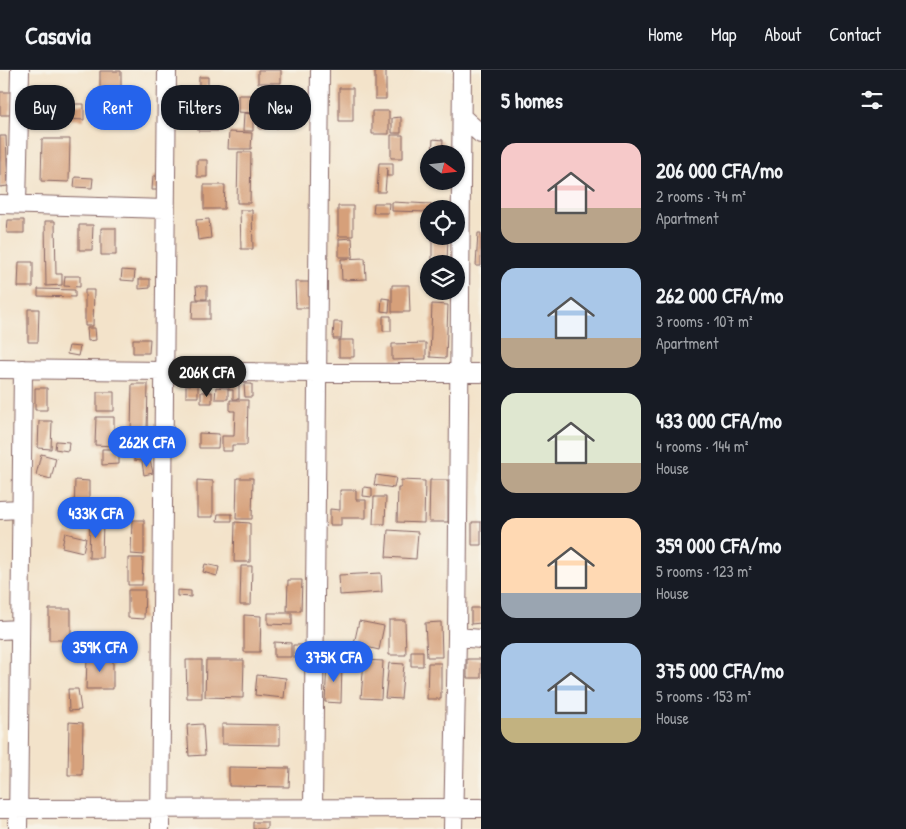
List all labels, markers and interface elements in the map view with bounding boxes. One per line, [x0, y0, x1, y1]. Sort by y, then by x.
text: Casavia [25, 19, 91, 51]
text: Home [648, 22, 683, 47]
text: Map [711, 22, 736, 47]
text: About [764, 22, 801, 47]
text: Contact [829, 22, 881, 47]
chip: Buy [15, 85, 75, 130]
chip: Rent [85, 85, 151, 130]
chip: Filters [161, 85, 239, 130]
chip: New [249, 85, 311, 130]
text: 5 homes [501, 86, 563, 115]
icon: filters [858, 86, 886, 114]
north arrow [420, 145, 465, 190]
map controls [420, 145, 465, 300]
text: 206 000 CFA/mo [656, 156, 783, 185]
icon: home [541, 163, 601, 223]
text: 2 rooms · 74 m² [656, 185, 746, 207]
button: locate [420, 200, 465, 245]
text: Apartment [656, 207, 719, 229]
button: layers [420, 255, 465, 300]
text: 262 000 CFA/mo [656, 281, 783, 310]
icon: home [541, 288, 601, 348]
text: 3 rooms · 107 m² [656, 310, 753, 332]
text: Apartment [656, 332, 719, 354]
pin: 206K CFA [155, 356, 259, 398]
text: 206K CFA [179, 361, 235, 383]
text: 433 000 CFA/mo [656, 406, 782, 435]
icon: home [541, 413, 601, 473]
pin: 262K CFA [95, 426, 199, 468]
text: 262K CFA [119, 431, 175, 453]
text: 4 rooms · 144 m² [656, 435, 748, 457]
text: House [656, 457, 689, 479]
pin: 433K CFA [44, 496, 148, 539]
text: 433K CFA [69, 502, 123, 524]
text: 359 000 CFA/mo [656, 531, 781, 560]
icon: home [541, 538, 601, 598]
text: 5 rooms · 123 m² [656, 560, 752, 582]
text: House [656, 582, 689, 604]
pin: 359K CFA [48, 630, 152, 673]
text: 359K CFA [73, 636, 127, 658]
pin: 375K CFA [282, 640, 386, 683]
text: 375K CFA [306, 646, 362, 668]
text: 375 000 CFA/mo [656, 656, 784, 685]
icon: home [541, 663, 601, 723]
text: 5 rooms · 153 m² [656, 685, 751, 707]
text: House [656, 707, 689, 729]

